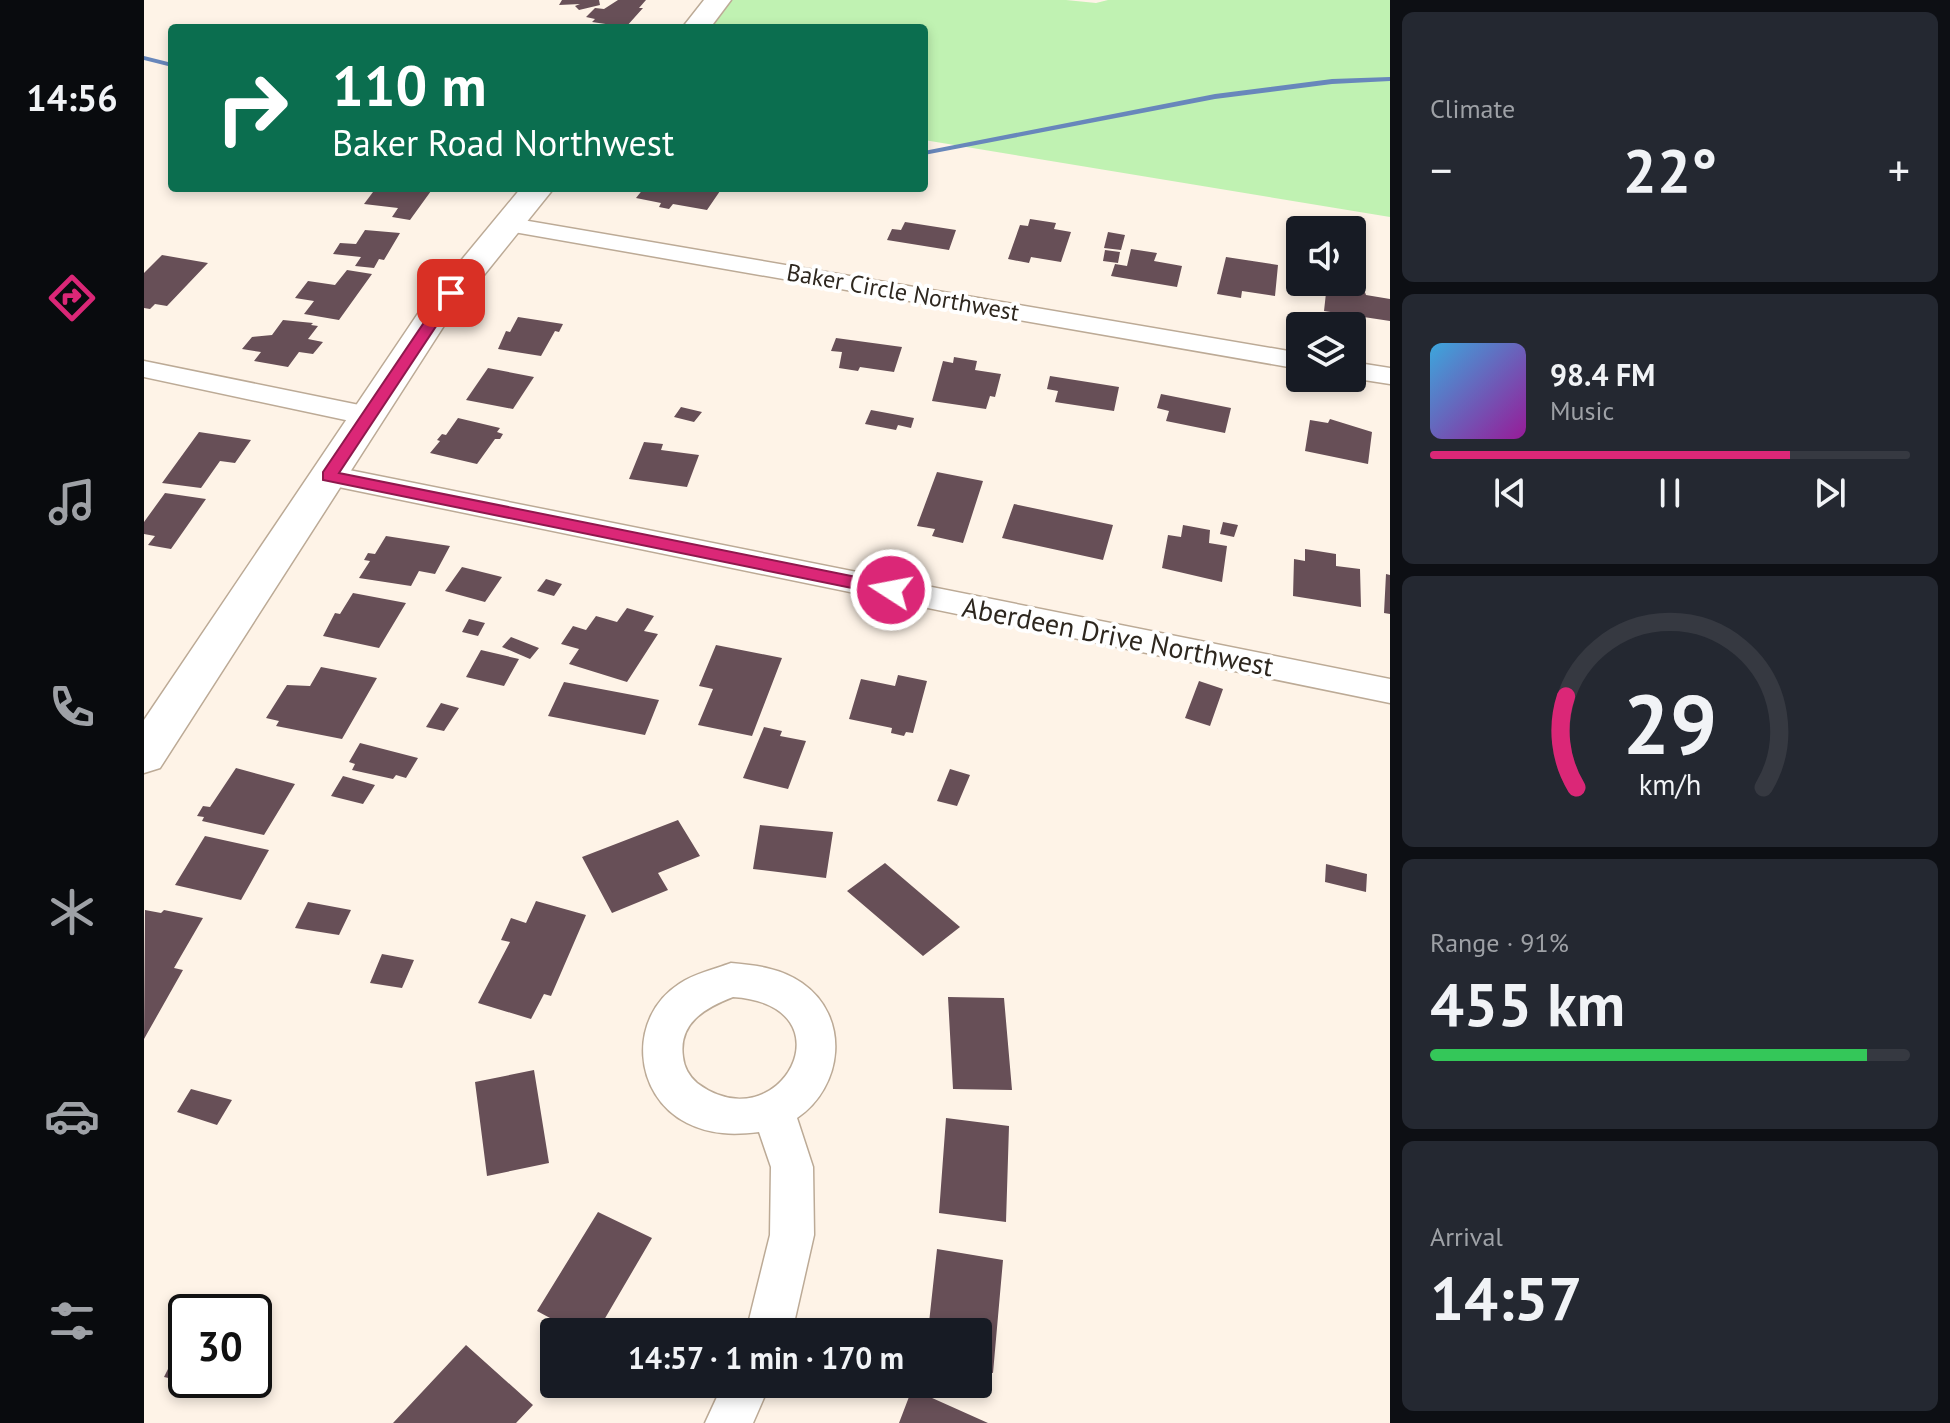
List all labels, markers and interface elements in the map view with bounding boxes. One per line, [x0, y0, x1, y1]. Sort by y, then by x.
text: 110 m [332, 49, 487, 121]
icon: right [200, 56, 304, 160]
text: 14:56 [26, 74, 118, 121]
text: Climate [1430, 92, 1515, 125]
text: Baker Road Northwest [332, 119, 674, 166]
text: 22° [1623, 131, 1717, 209]
text: − [1430, 141, 1452, 198]
text: + [1888, 141, 1910, 198]
map controls [1286, 216, 1366, 392]
button: sound [1286, 216, 1366, 296]
street label: Baker Circle Northwest [784, 256, 1022, 328]
pin [417, 259, 485, 327]
icon: directions [44, 270, 100, 326]
icon: arrive [429, 271, 473, 315]
button: layers [1286, 312, 1366, 392]
text: 98.4 FM [1550, 355, 1655, 394]
text: Music [1550, 394, 1614, 427]
icon: previous [1488, 471, 1532, 515]
icon: pause [1648, 471, 1692, 515]
icon: next [1808, 471, 1852, 515]
icon: music [44, 474, 100, 530]
position arrow [849, 548, 933, 632]
street label: Aberdeen Drive Northwest [959, 588, 1277, 684]
text: 29 [1623, 668, 1717, 776]
icon: phone [44, 679, 100, 735]
text: km/h [1639, 766, 1701, 803]
icon: climate [44, 884, 100, 940]
text: Range · 91% [1430, 926, 1569, 959]
text: 455 km [1430, 965, 1625, 1043]
icon: car [44, 1088, 100, 1144]
text: Arrival [1430, 1220, 1503, 1253]
text: 14:57 [1430, 1259, 1582, 1337]
icon: filters [44, 1293, 100, 1349]
speed limit sign: 30 [168, 1294, 272, 1398]
text: 14:57 · 1 min · 170 m [628, 1338, 904, 1377]

